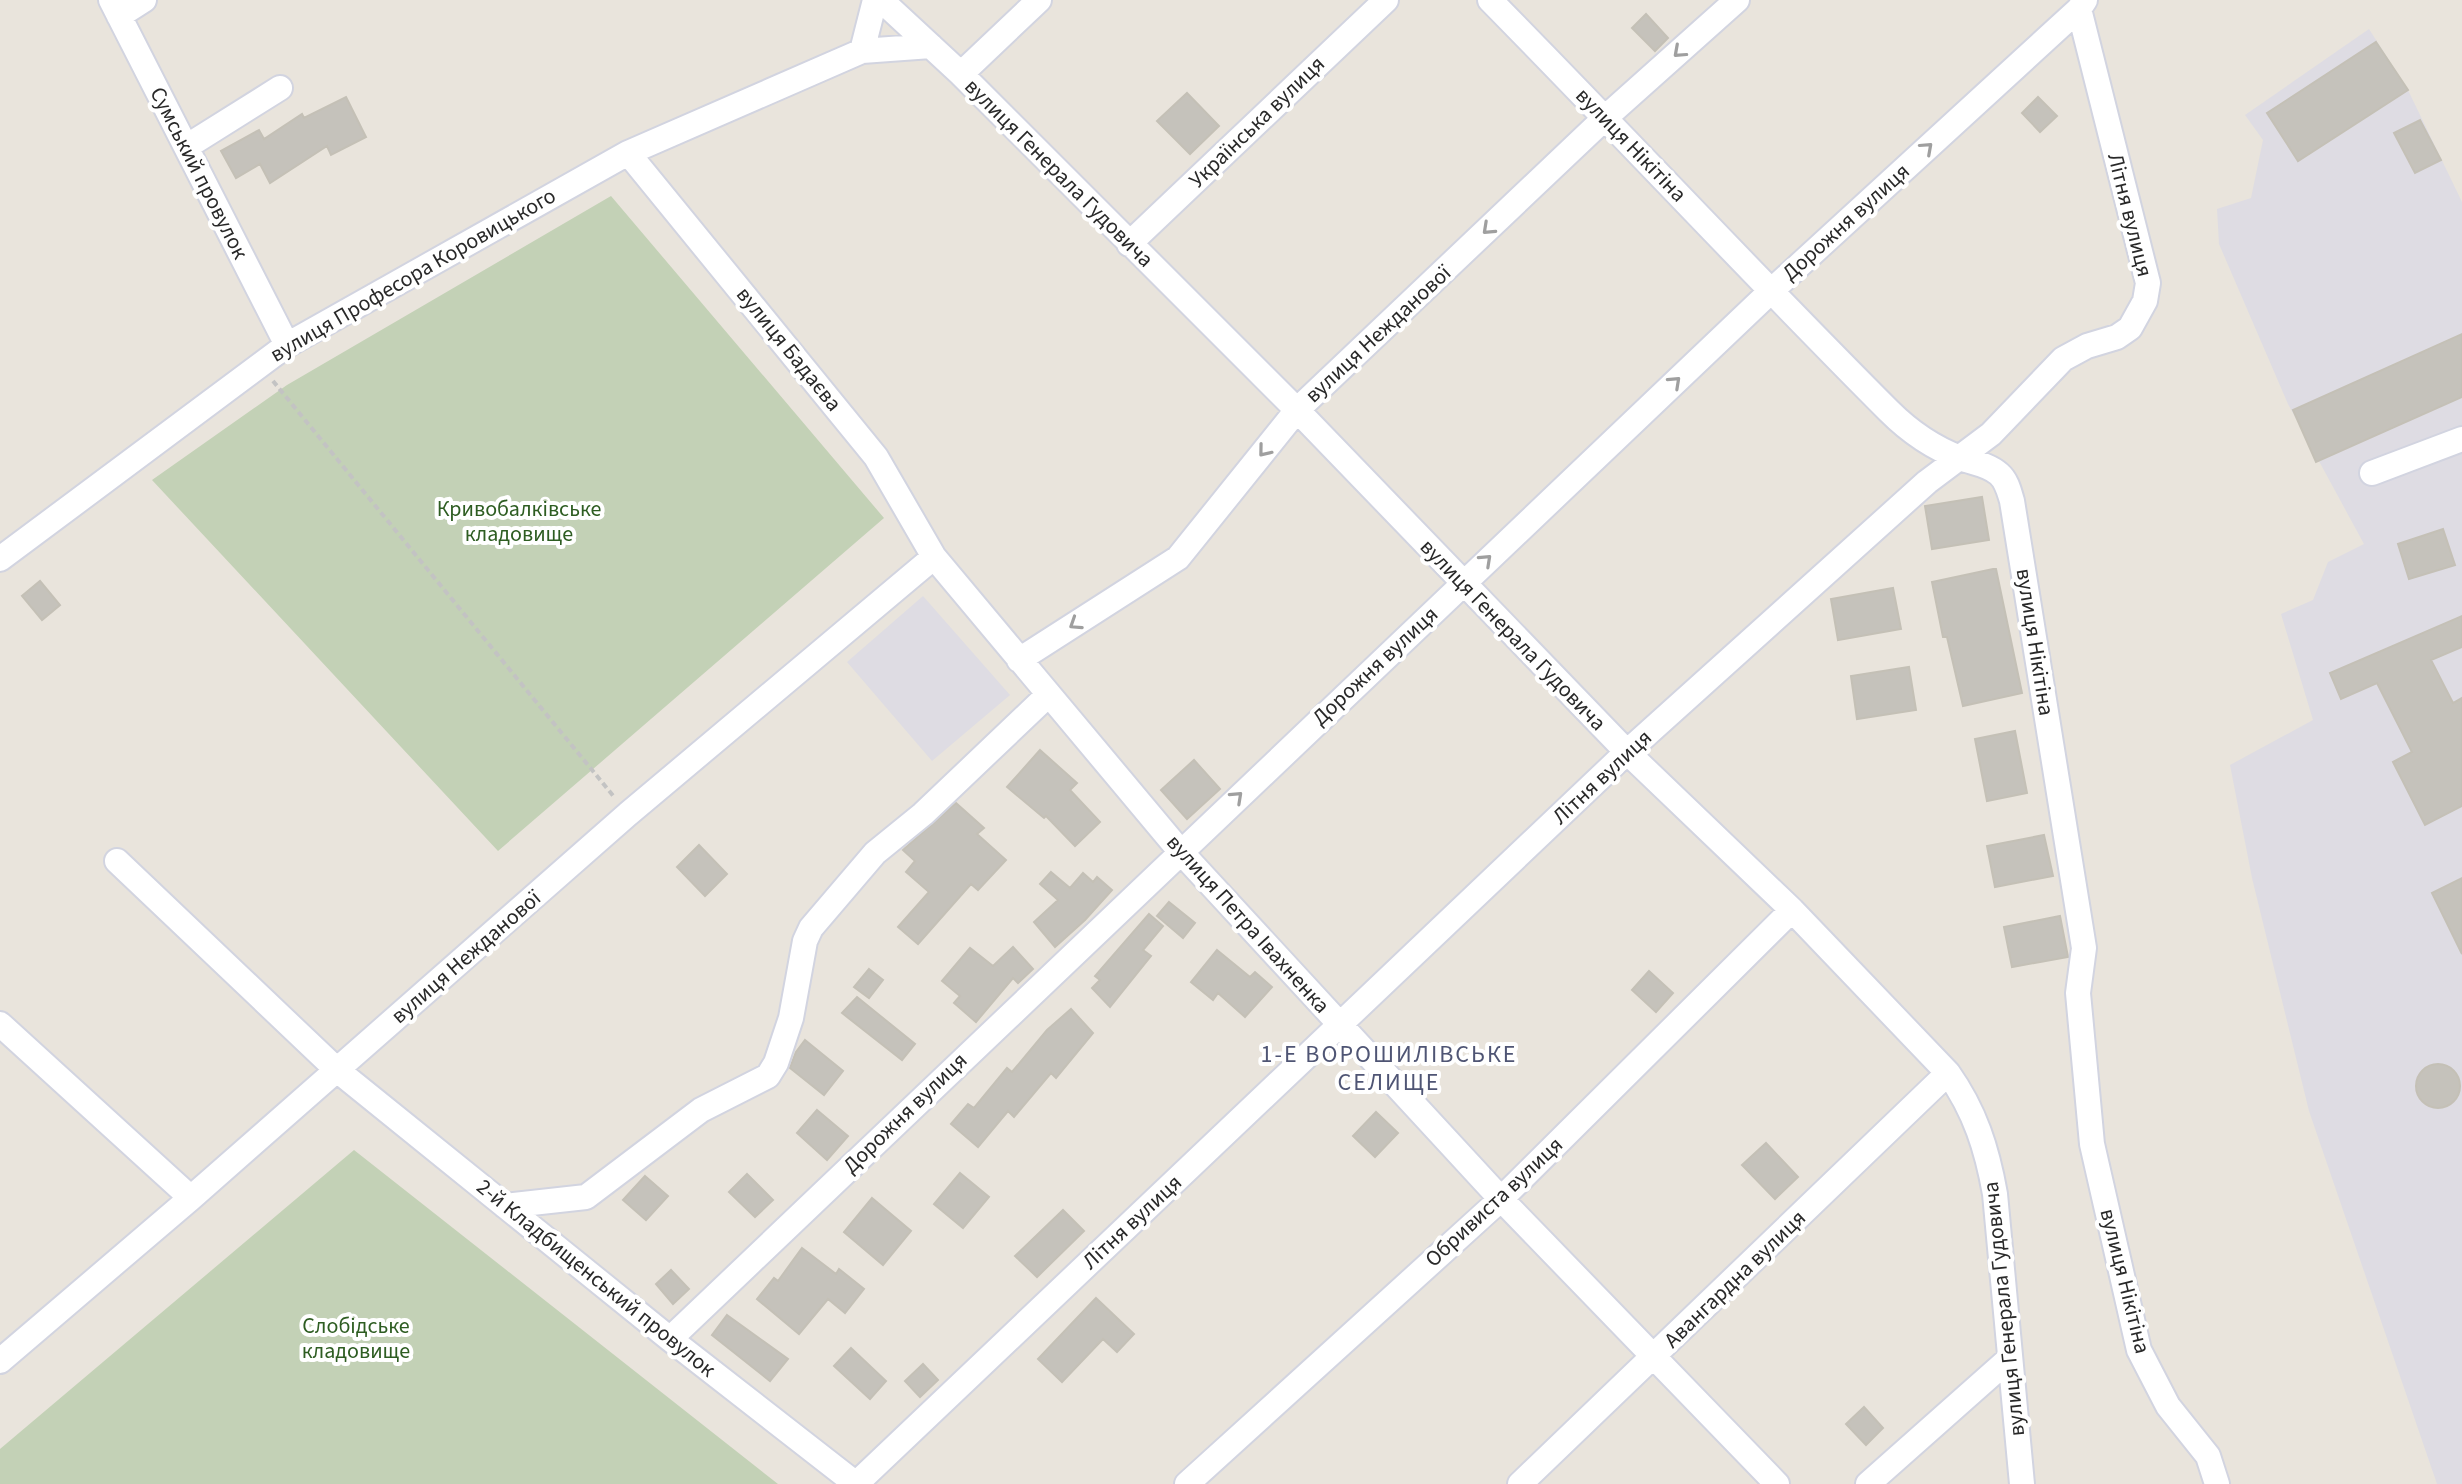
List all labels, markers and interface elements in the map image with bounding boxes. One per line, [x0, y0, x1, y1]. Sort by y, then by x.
one-way arrow [1673, 43, 1688, 57]
street label: Українська вулиця [1182, 49, 1332, 195]
street label: вулиця Генерала Гудовича [957, 71, 1161, 275]
street label: Сумський провулок [142, 81, 256, 265]
street label: вулиця Нікітіна [1568, 81, 1694, 209]
one-way arrow [1918, 143, 1933, 157]
street label: Літня вулиця [2099, 150, 2161, 280]
street label: Дорожня вулиця [1775, 156, 1917, 288]
street label: вулиця Професора Коровицького [264, 180, 562, 370]
one-way arrow [1483, 220, 1497, 235]
street label: вулиця Нежданової [1298, 257, 1459, 410]
street label: вулиця Бадаєва [729, 280, 849, 418]
one-way arrow [1666, 376, 1680, 391]
one-way arrow [1259, 442, 1274, 456]
park label: Кривобалківське кладовище [437, 493, 601, 550]
street label: вулиця Генерала Гудовича [1413, 532, 1613, 738]
one-way arrow [1477, 556, 1492, 570]
street label: вулиця Нікітіна [2008, 566, 2062, 718]
street label: Дорожня вулиця [1305, 599, 1445, 733]
one-way arrow [1069, 615, 1083, 630]
street label: Літня вулиця [1545, 722, 1659, 832]
one-way arrow [1228, 792, 1242, 806]
street label: вулиця Петра Івахненка [1159, 827, 1337, 1021]
street label: вулиця Нежданової [384, 882, 549, 1031]
district label: 1-Е ВОРОШИЛІВСЬКЕ СЕЛИЩЕ [1261, 1037, 1517, 1100]
street label: Дорожня вулиця [835, 1045, 975, 1181]
street label: Обривиста вулиця [1418, 1129, 1570, 1275]
street label: Літня вулиця [1075, 1167, 1189, 1277]
street label: 2-й Кладбищенський провулок [469, 1171, 723, 1385]
street label: вулиця Генерала Гудовича [1975, 1180, 2033, 1438]
street label: Авангардна вулиця [1657, 1203, 1813, 1355]
street label: вулиця Нікітіна [2092, 1205, 2158, 1357]
park label: Слобідське кладовище [302, 1310, 410, 1367]

